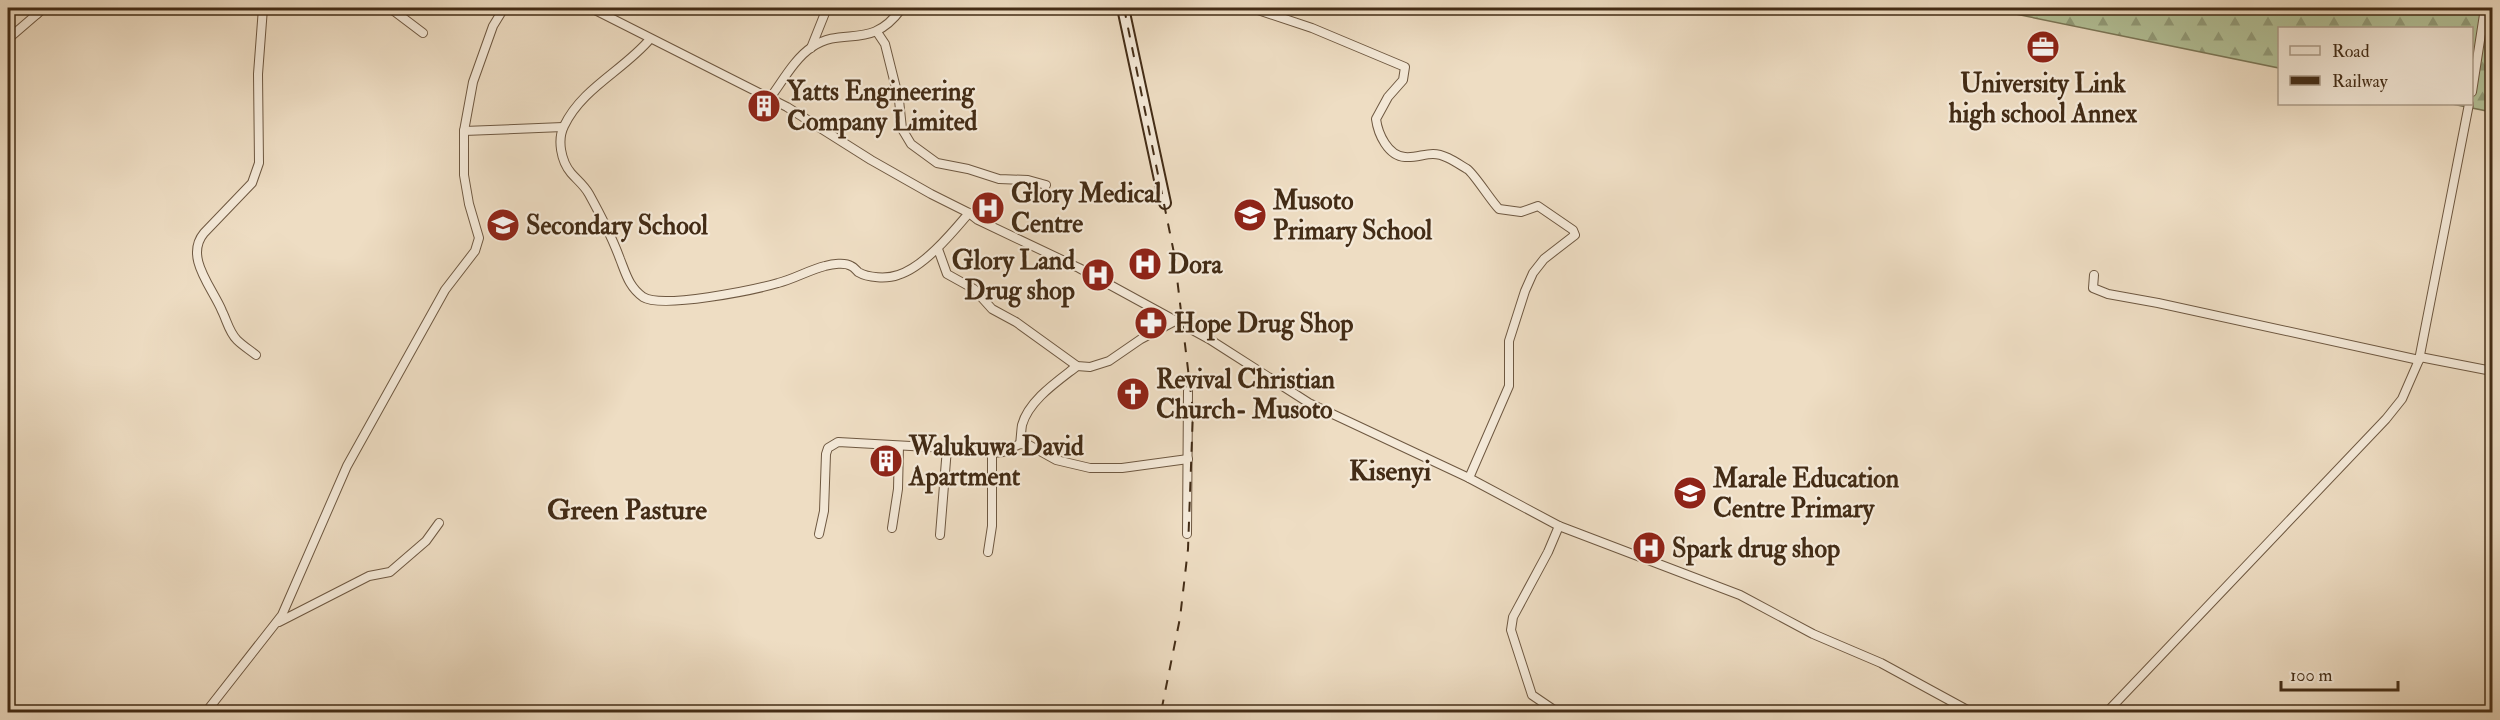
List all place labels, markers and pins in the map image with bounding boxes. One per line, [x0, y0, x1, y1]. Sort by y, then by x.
office icon: University Link high school Annex [2025, 29, 2061, 65]
place label: University Link high school Annex [1949, 68, 2138, 131]
place label: Yatts Engineering Company Limited [786, 76, 977, 139]
building icon: Yatts Engineering Company Limited [746, 88, 782, 124]
place label: Glory Medical Centre [1011, 178, 1162, 240]
place label: Musoto Primary School [1272, 185, 1433, 248]
hospital icon: Glory Medical Centre [970, 190, 1006, 226]
school or university icon: Musoto Primary School [1232, 197, 1268, 233]
school or university icon: Secondary School [485, 207, 521, 243]
place label: Secondary School [526, 210, 708, 243]
place label: Glory Land Drug shop [952, 245, 1075, 308]
hospital icon: Dora [1127, 246, 1163, 282]
place label: Dora [1168, 249, 1223, 281]
hospital icon: Glory Land Drug shop [1080, 257, 1116, 293]
pharmacy icon: Hope Drug Shop [1133, 305, 1169, 341]
place label: Hope Drug Shop [1174, 308, 1353, 341]
place label: Revival Christian Church- Musoto [1156, 364, 1335, 426]
church icon: Revival Christian Church- Musoto [1115, 376, 1151, 412]
place label: Walukuwa David Apartment [908, 431, 1084, 494]
building icon: Walukuwa David Apartment [868, 443, 904, 479]
place label: Marale Education Centre Primary [1712, 463, 1900, 526]
school or university icon: Marale Education Centre Primary [1672, 475, 1708, 511]
hospital icon: Spark drug shop [1631, 530, 1667, 566]
place label: Spark drug shop [1672, 533, 1840, 566]

